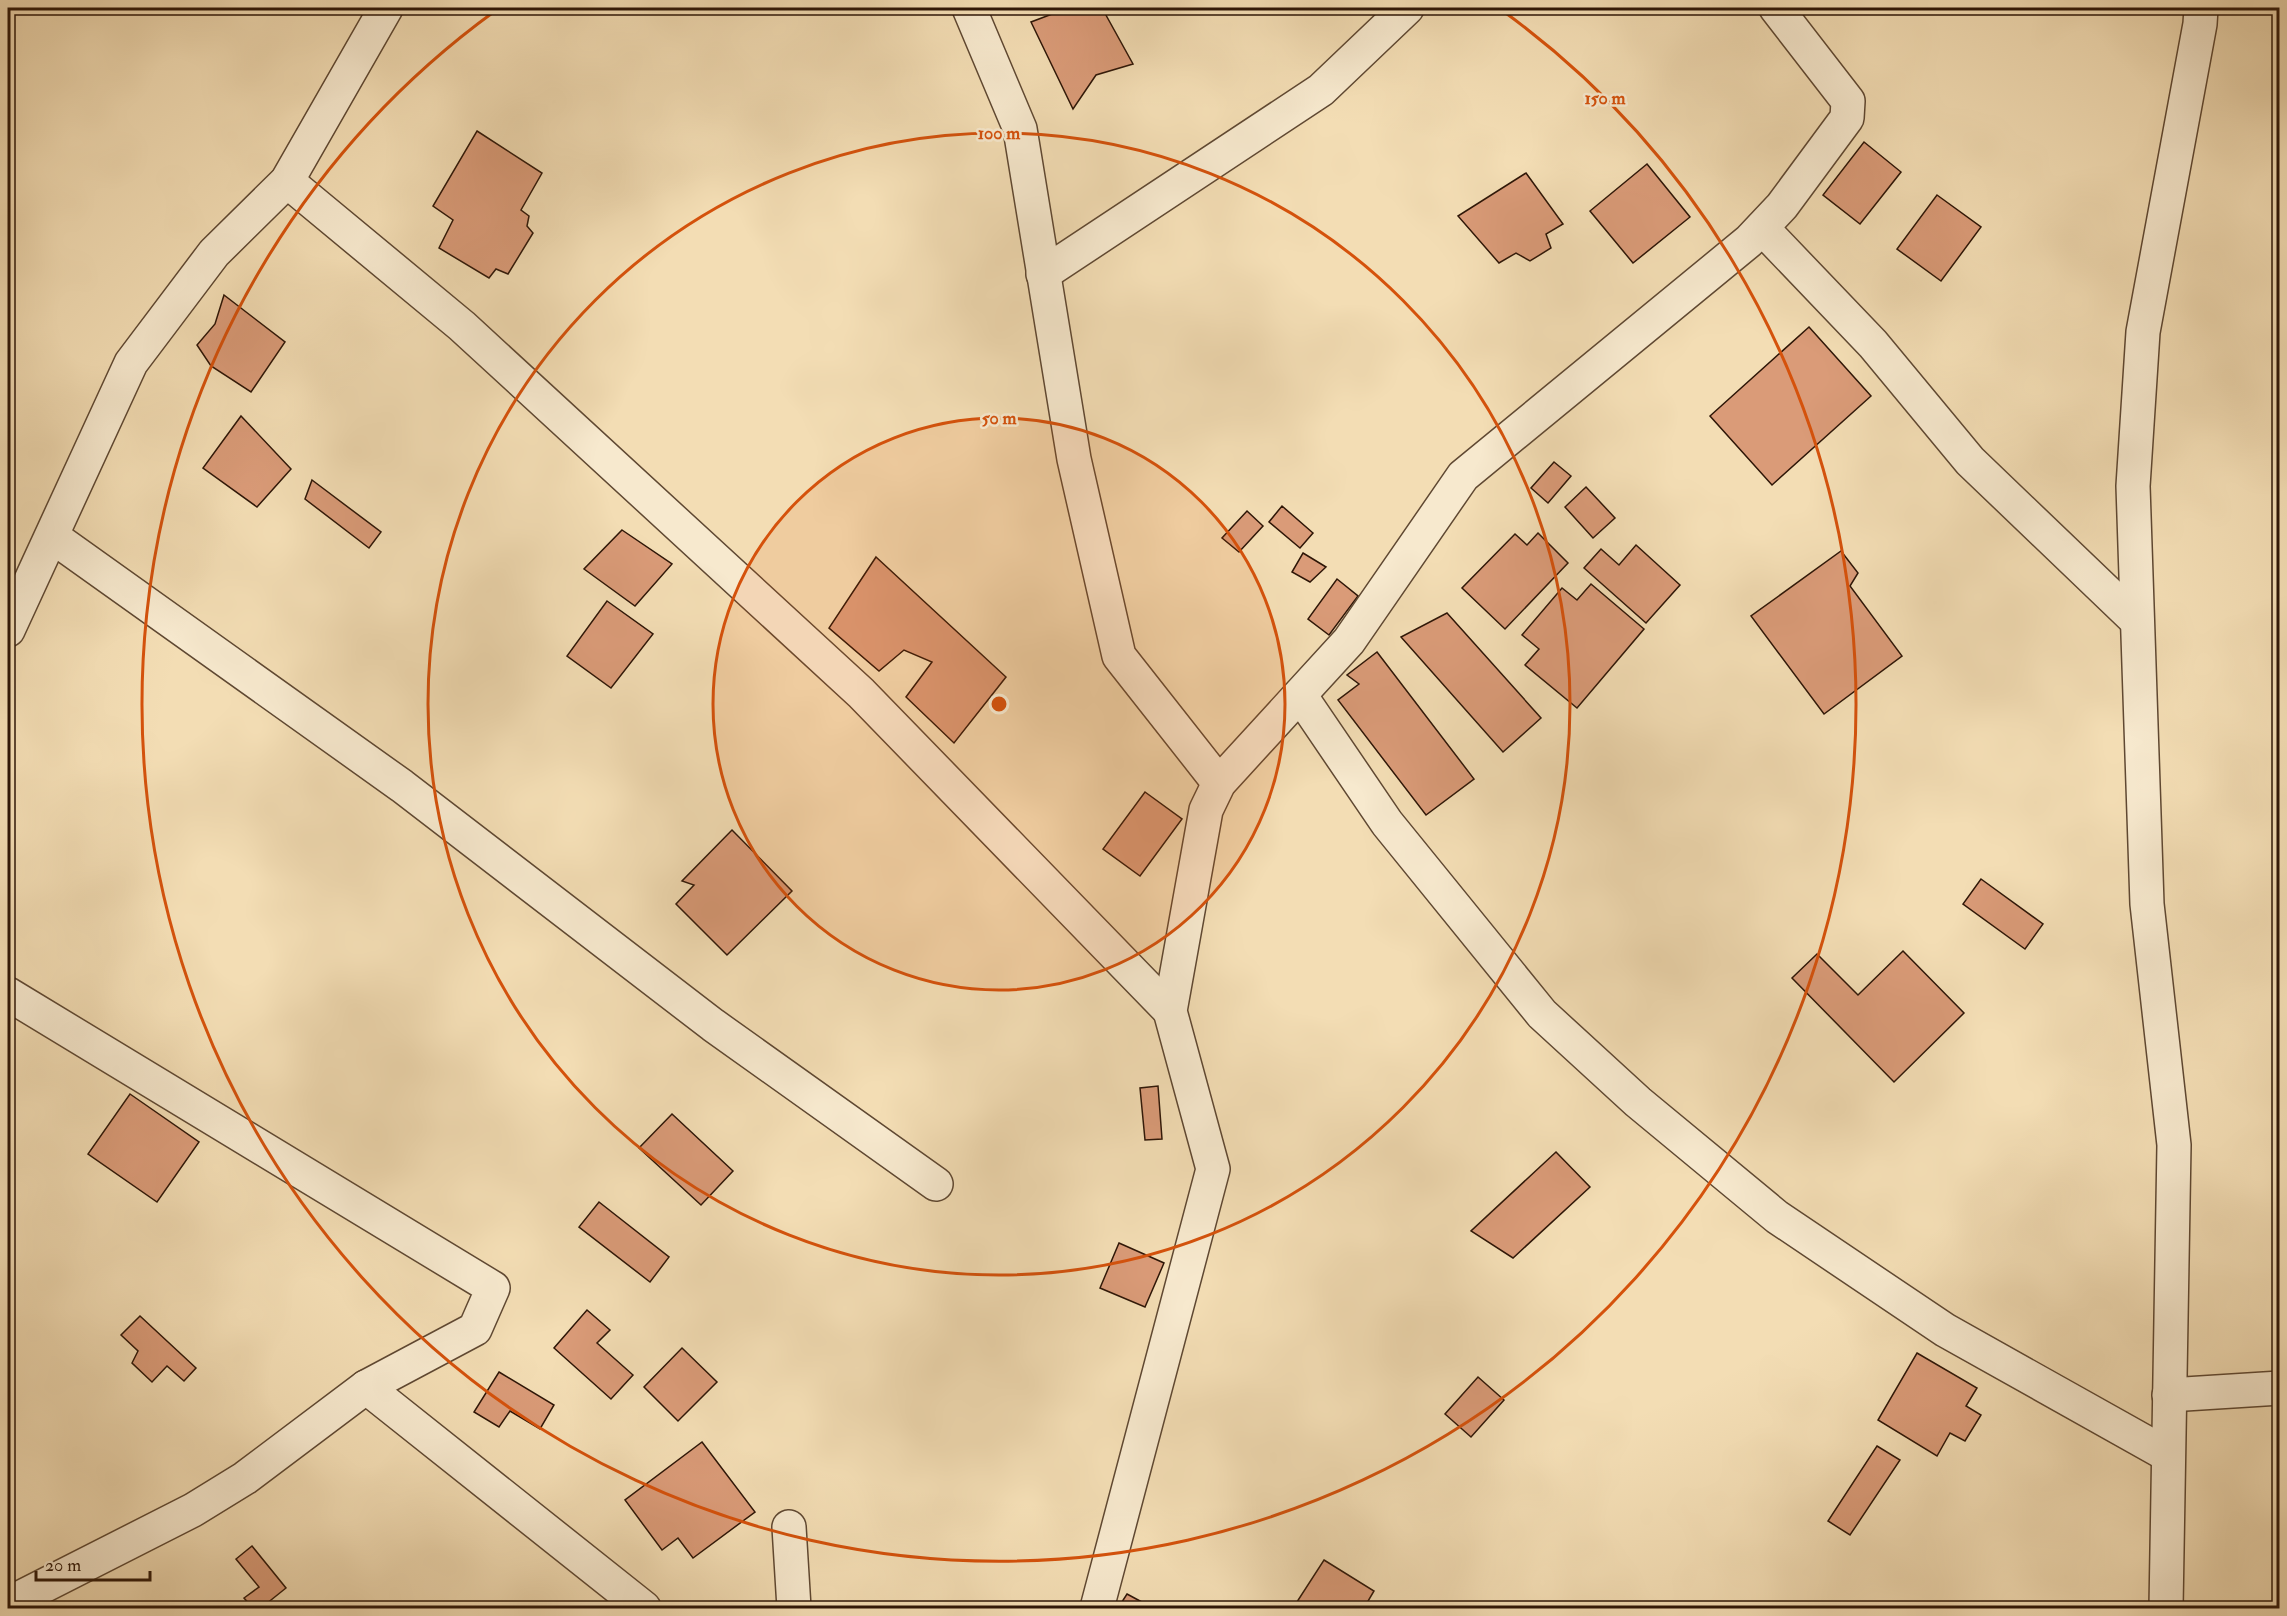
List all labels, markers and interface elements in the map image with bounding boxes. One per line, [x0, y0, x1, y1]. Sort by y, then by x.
text: 150 m [1584, 87, 1627, 110]
text: 100 m [978, 122, 1021, 145]
text: 50 m [982, 407, 1017, 430]
centre of rings [989, 694, 1009, 714]
scale bar [36, 1544, 150, 1582]
text: 20 m [45, 1554, 81, 1577]

